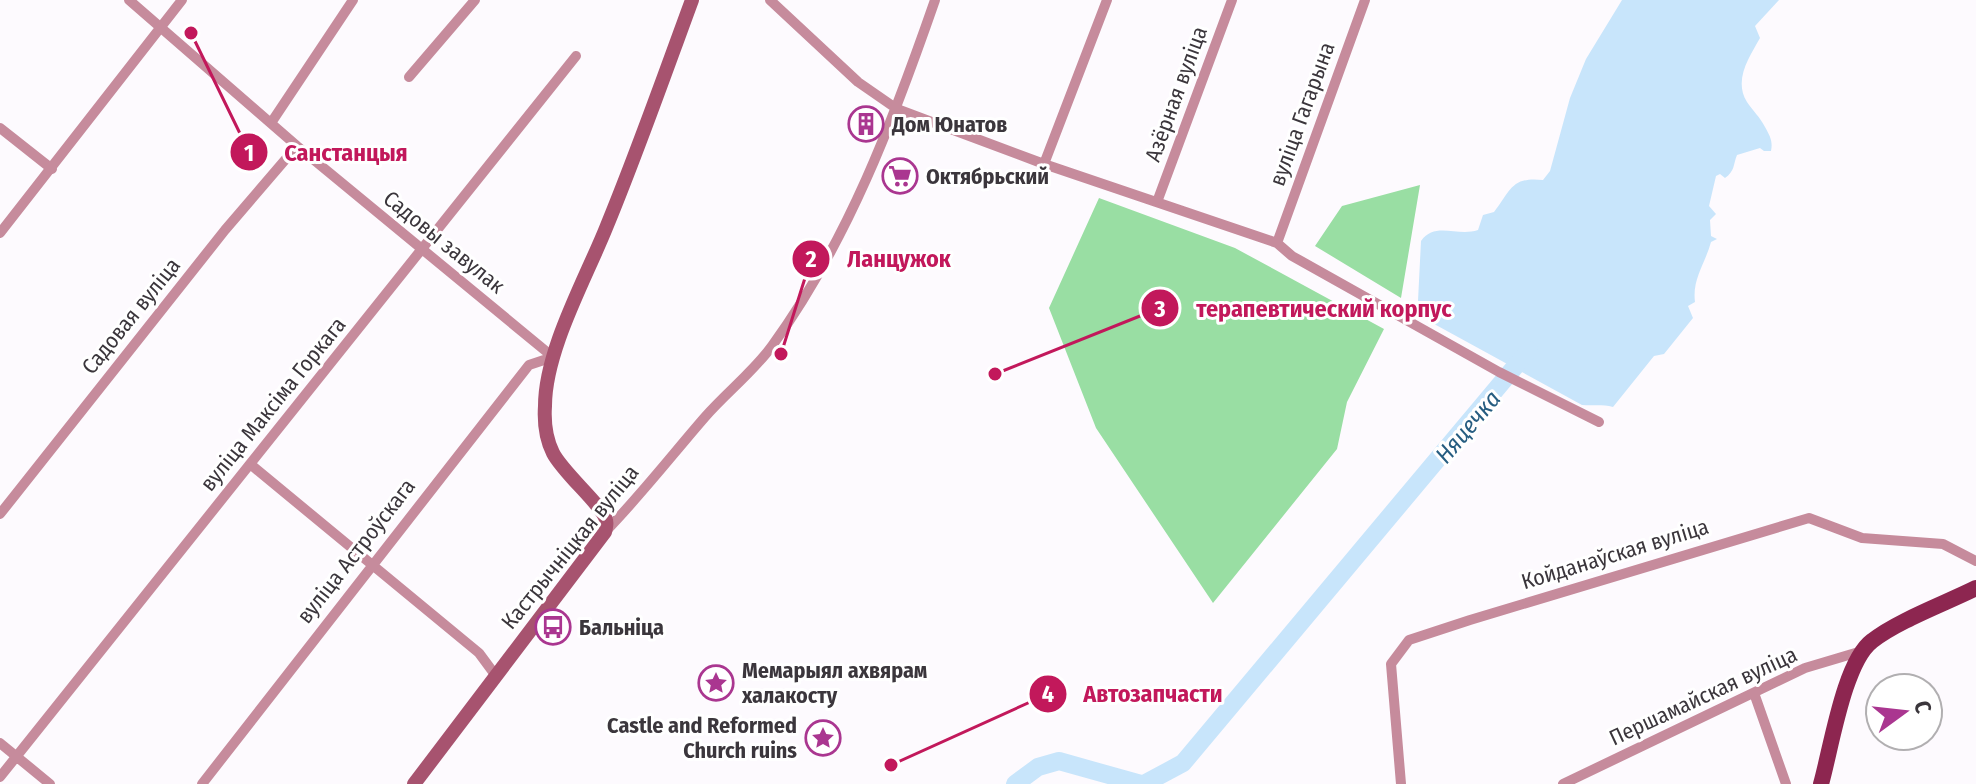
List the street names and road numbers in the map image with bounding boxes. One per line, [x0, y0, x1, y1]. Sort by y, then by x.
street label: Азёрная вуліца [1139, 23, 1213, 165]
street label: вуліца Гагарына [1264, 39, 1340, 189]
street label: Садовы завулак [378, 185, 511, 300]
street label: Садовая вуліца [76, 252, 186, 380]
street label: вуліца Максіма Горкага [195, 312, 351, 496]
street label: Кастрычніцкая вуліца [496, 460, 644, 634]
street label: вуліца Астроўскага [291, 473, 421, 629]
street label: Койданаўская вуліца [1518, 513, 1712, 595]
street label: Першамайская вуліца [1605, 641, 1801, 751]

